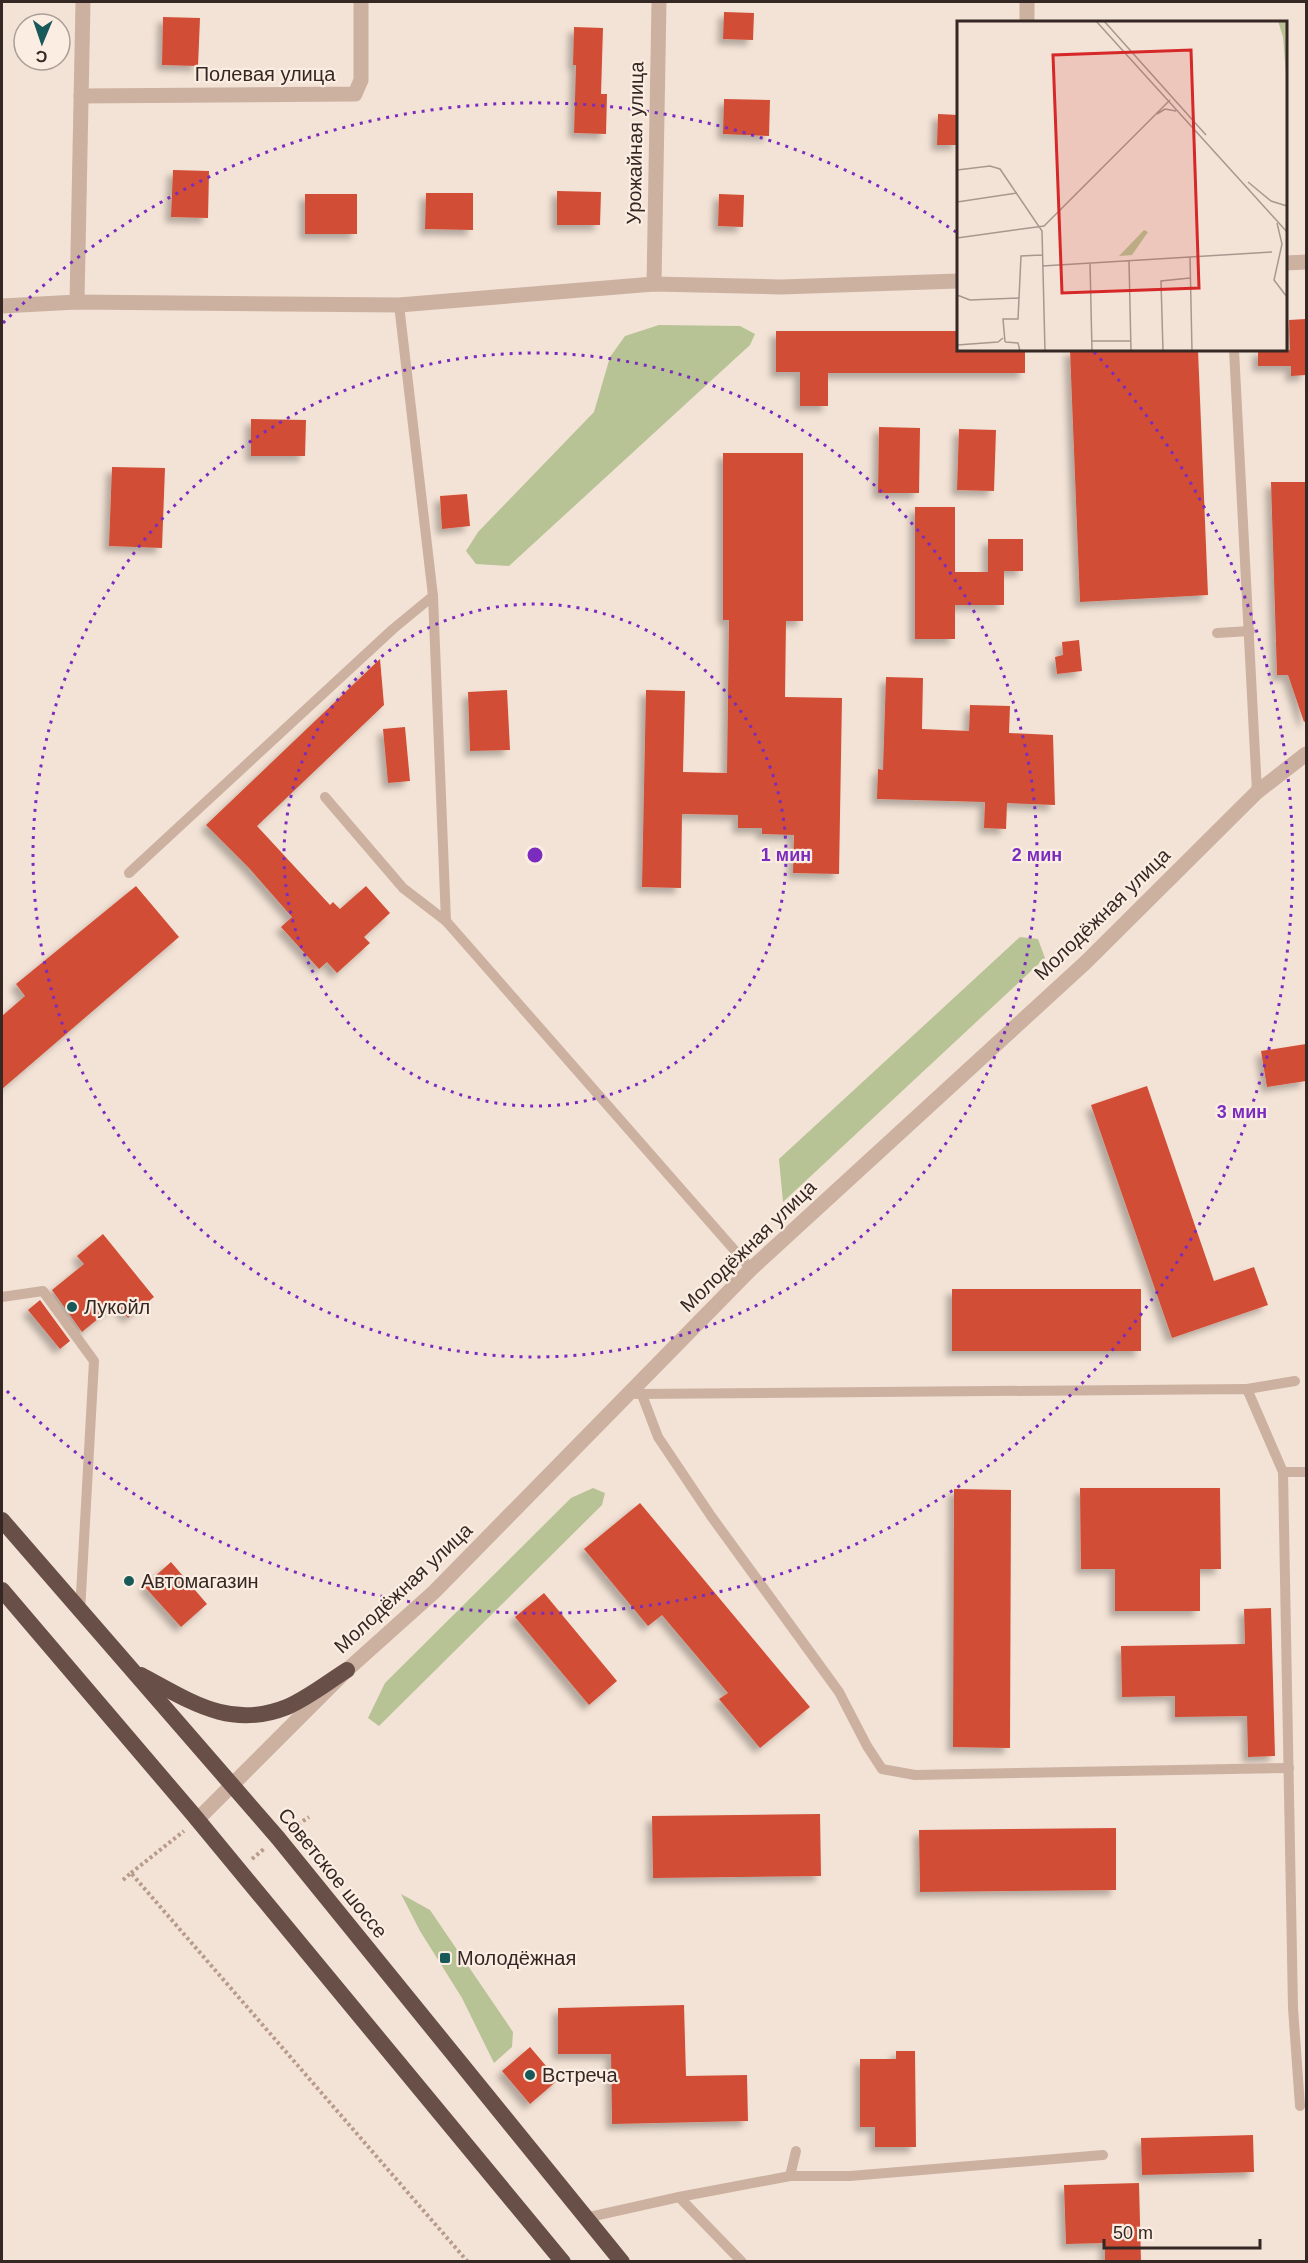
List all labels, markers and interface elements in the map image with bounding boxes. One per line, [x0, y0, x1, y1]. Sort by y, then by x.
north arrow [12, 12, 72, 72]
inset map [957, 21, 1287, 351]
text: С [35, 48, 48, 65]
street label: Урожайная улица [623, 60, 647, 225]
street label: Полевая улица [195, 63, 336, 85]
street label: Молодёжная улица [1030, 843, 1175, 984]
centre of rings [525, 845, 545, 865]
text: 1 мин [761, 845, 811, 865]
text: 2 мин [1012, 845, 1062, 865]
text: 3 мин [1217, 1102, 1267, 1122]
street label: Молодёжная улица [676, 1175, 821, 1316]
place label: Лукойл [84, 1296, 150, 1318]
marker: Лукойл [65, 1300, 79, 1314]
street label: Молодёжная улица [330, 1518, 477, 1657]
place label: Автомагазин [141, 1570, 259, 1592]
marker: Автомагазин [122, 1574, 136, 1588]
street label: Советское шоссе [274, 1804, 392, 1942]
place label: Молодёжная [457, 1947, 576, 1969]
marker: Молодёжная [438, 1951, 452, 1965]
place label: Встреча [542, 2064, 619, 2086]
marker: Встреча [523, 2068, 537, 2082]
scale bar [1104, 2212, 1260, 2250]
text: 50 m [1113, 2223, 1153, 2243]

